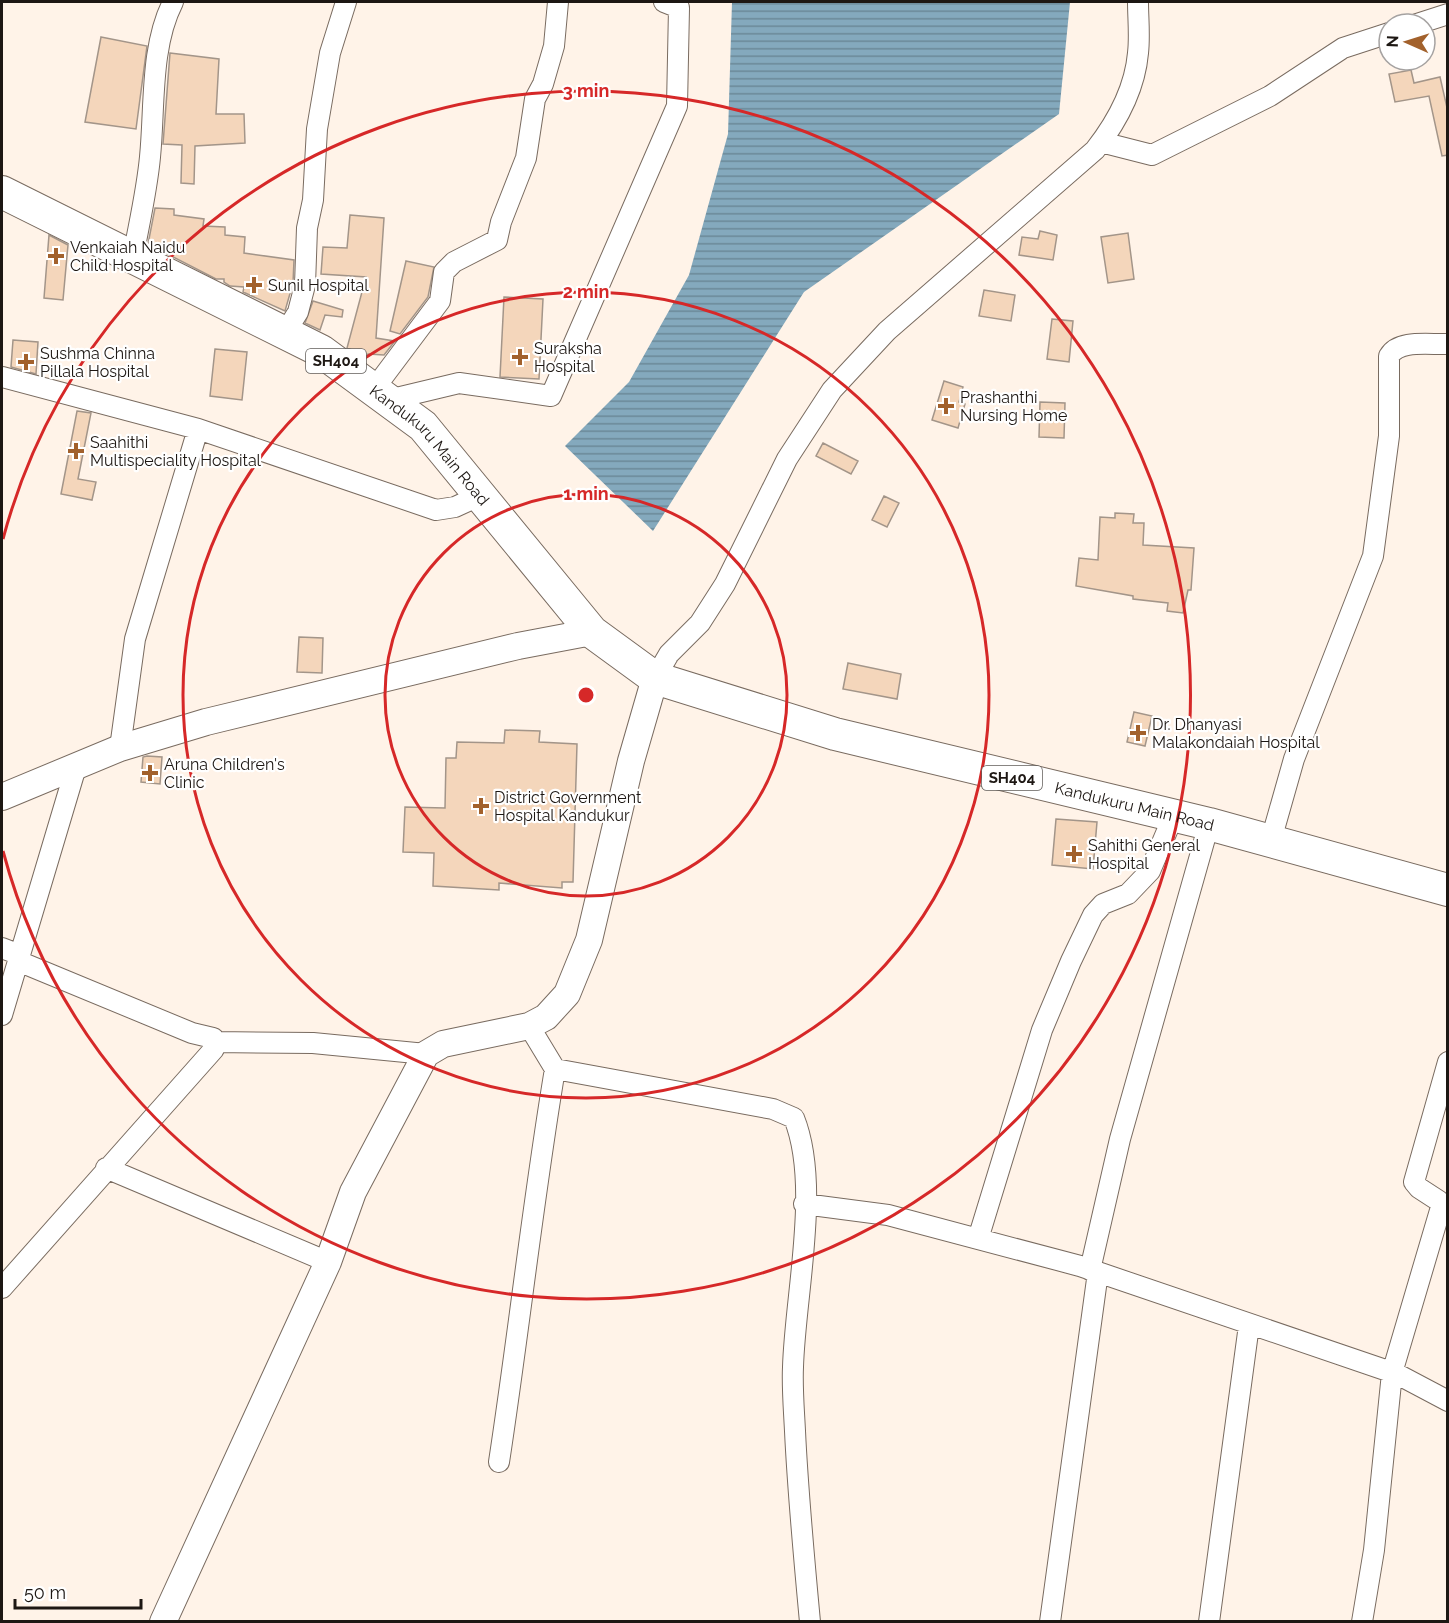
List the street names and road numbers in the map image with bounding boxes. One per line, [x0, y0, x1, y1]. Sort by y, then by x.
road number: SH404 [306, 349, 366, 373]
street label: Kandukuru Main Road [366, 381, 493, 509]
road number: SH404 [982, 766, 1042, 790]
street label: Kandukuru Main Road [1053, 778, 1216, 835]

